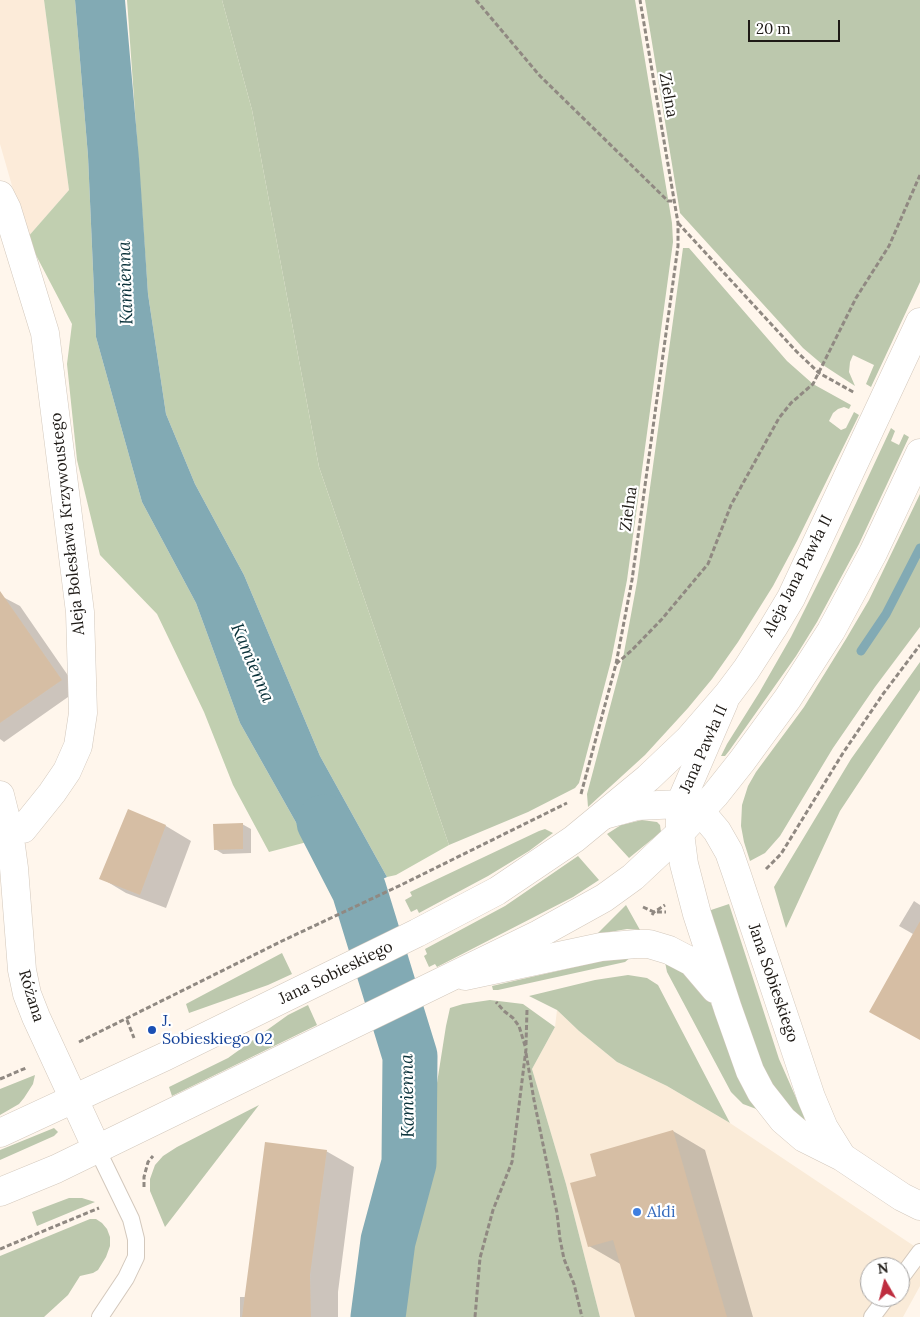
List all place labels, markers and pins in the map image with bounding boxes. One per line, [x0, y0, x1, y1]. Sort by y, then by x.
place label: J. Sobieskiego 02 [162, 1011, 273, 1049]
marker: J. Sobieskiego 02 [146, 1024, 158, 1036]
place label: Aldi [647, 1202, 675, 1222]
marker: Aldi [631, 1206, 643, 1218]

